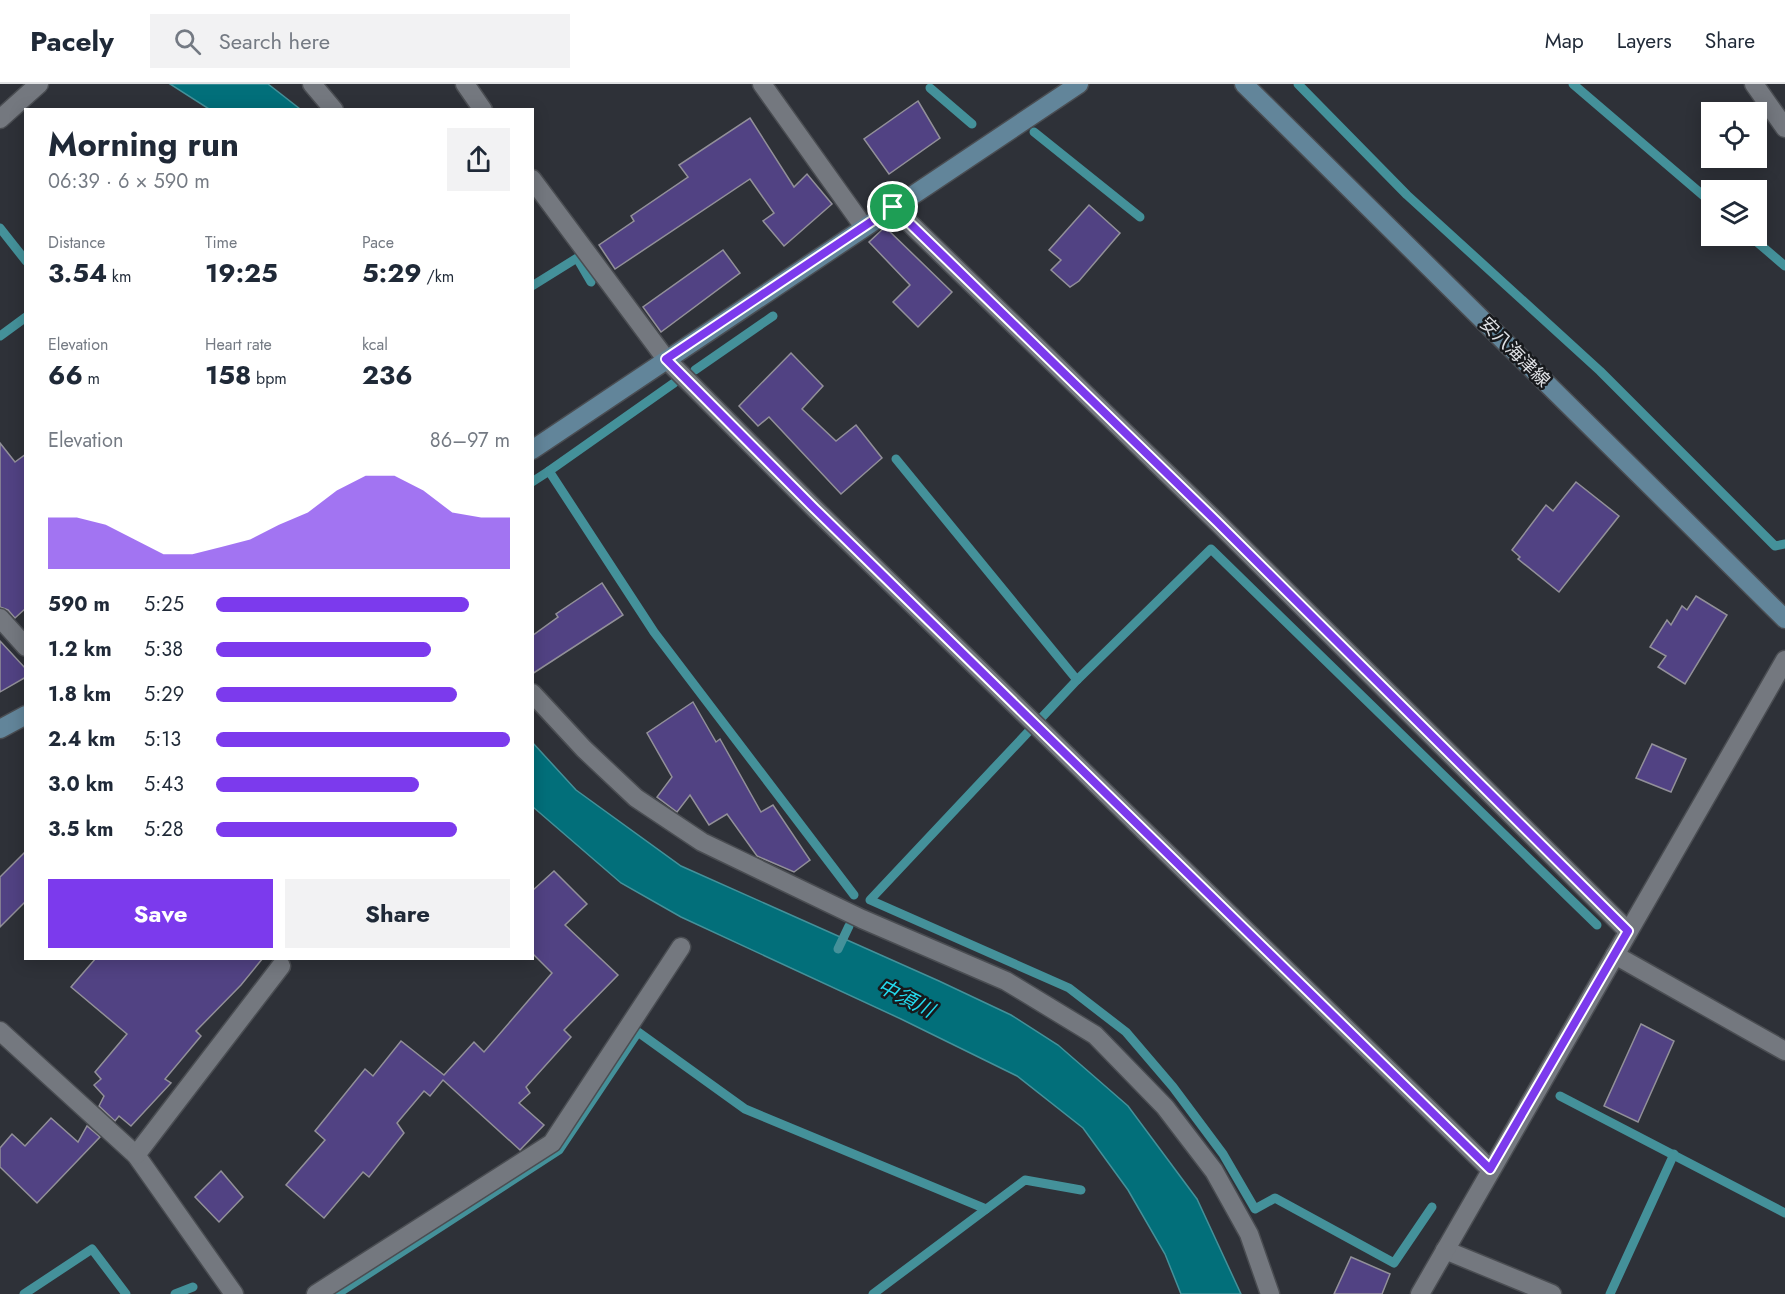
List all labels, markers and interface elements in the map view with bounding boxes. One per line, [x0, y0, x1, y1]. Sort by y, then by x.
search box [150, 14, 570, 68]
text: Pacely [30, 21, 114, 62]
icon: search [171, 25, 204, 58]
text: Search here [219, 25, 330, 57]
text: Map [1545, 26, 1584, 56]
text: Layers [1617, 26, 1672, 56]
text: Share [1705, 26, 1755, 56]
map controls [1701, 102, 1767, 246]
button: locate [1701, 102, 1767, 168]
text: Morning run [48, 121, 239, 168]
button: share [447, 128, 510, 191]
text: 06:39 · 6 × 590 m [48, 167, 210, 196]
button: layers [1701, 180, 1767, 246]
pin [867, 181, 918, 232]
icon: arrive [876, 190, 909, 223]
text: Distance [48, 231, 105, 254]
text: Time [205, 231, 237, 254]
text: Pace [362, 231, 394, 254]
text: 3.54 [48, 254, 107, 292]
text: 19:25 [205, 254, 278, 292]
text: 5:29 [362, 254, 422, 292]
text: km [107, 265, 131, 288]
text: /km [422, 265, 454, 288]
street label: 安八海津線 [1474, 311, 1556, 393]
text: Elevation [48, 333, 108, 356]
text: Heart rate [205, 333, 272, 356]
text: kcal [362, 333, 388, 356]
text: 66 [48, 356, 83, 394]
text: 158 [205, 356, 251, 394]
text: 236 [362, 356, 413, 394]
text: m [83, 367, 100, 390]
text: bpm [251, 367, 287, 390]
text: Elevation [48, 426, 123, 455]
text: 86–97 m [430, 426, 510, 455]
text: 590 m [48, 590, 110, 619]
text: 5:25 [144, 590, 184, 619]
text: 1.2 km [48, 635, 112, 664]
text: 5:38 [144, 635, 183, 664]
text: 1.8 km [48, 680, 111, 709]
text: 5:29 [144, 680, 184, 709]
text: 2.4 km [48, 725, 115, 754]
text: 5:13 [144, 725, 181, 754]
text: 3.0 km [48, 770, 114, 799]
text: 5:43 [144, 770, 184, 799]
text: 3.5 km [48, 815, 113, 844]
text: 5:28 [144, 815, 184, 844]
button: Save [48, 879, 273, 948]
button: Share [285, 879, 510, 948]
water label: 中須川 [872, 972, 941, 1026]

